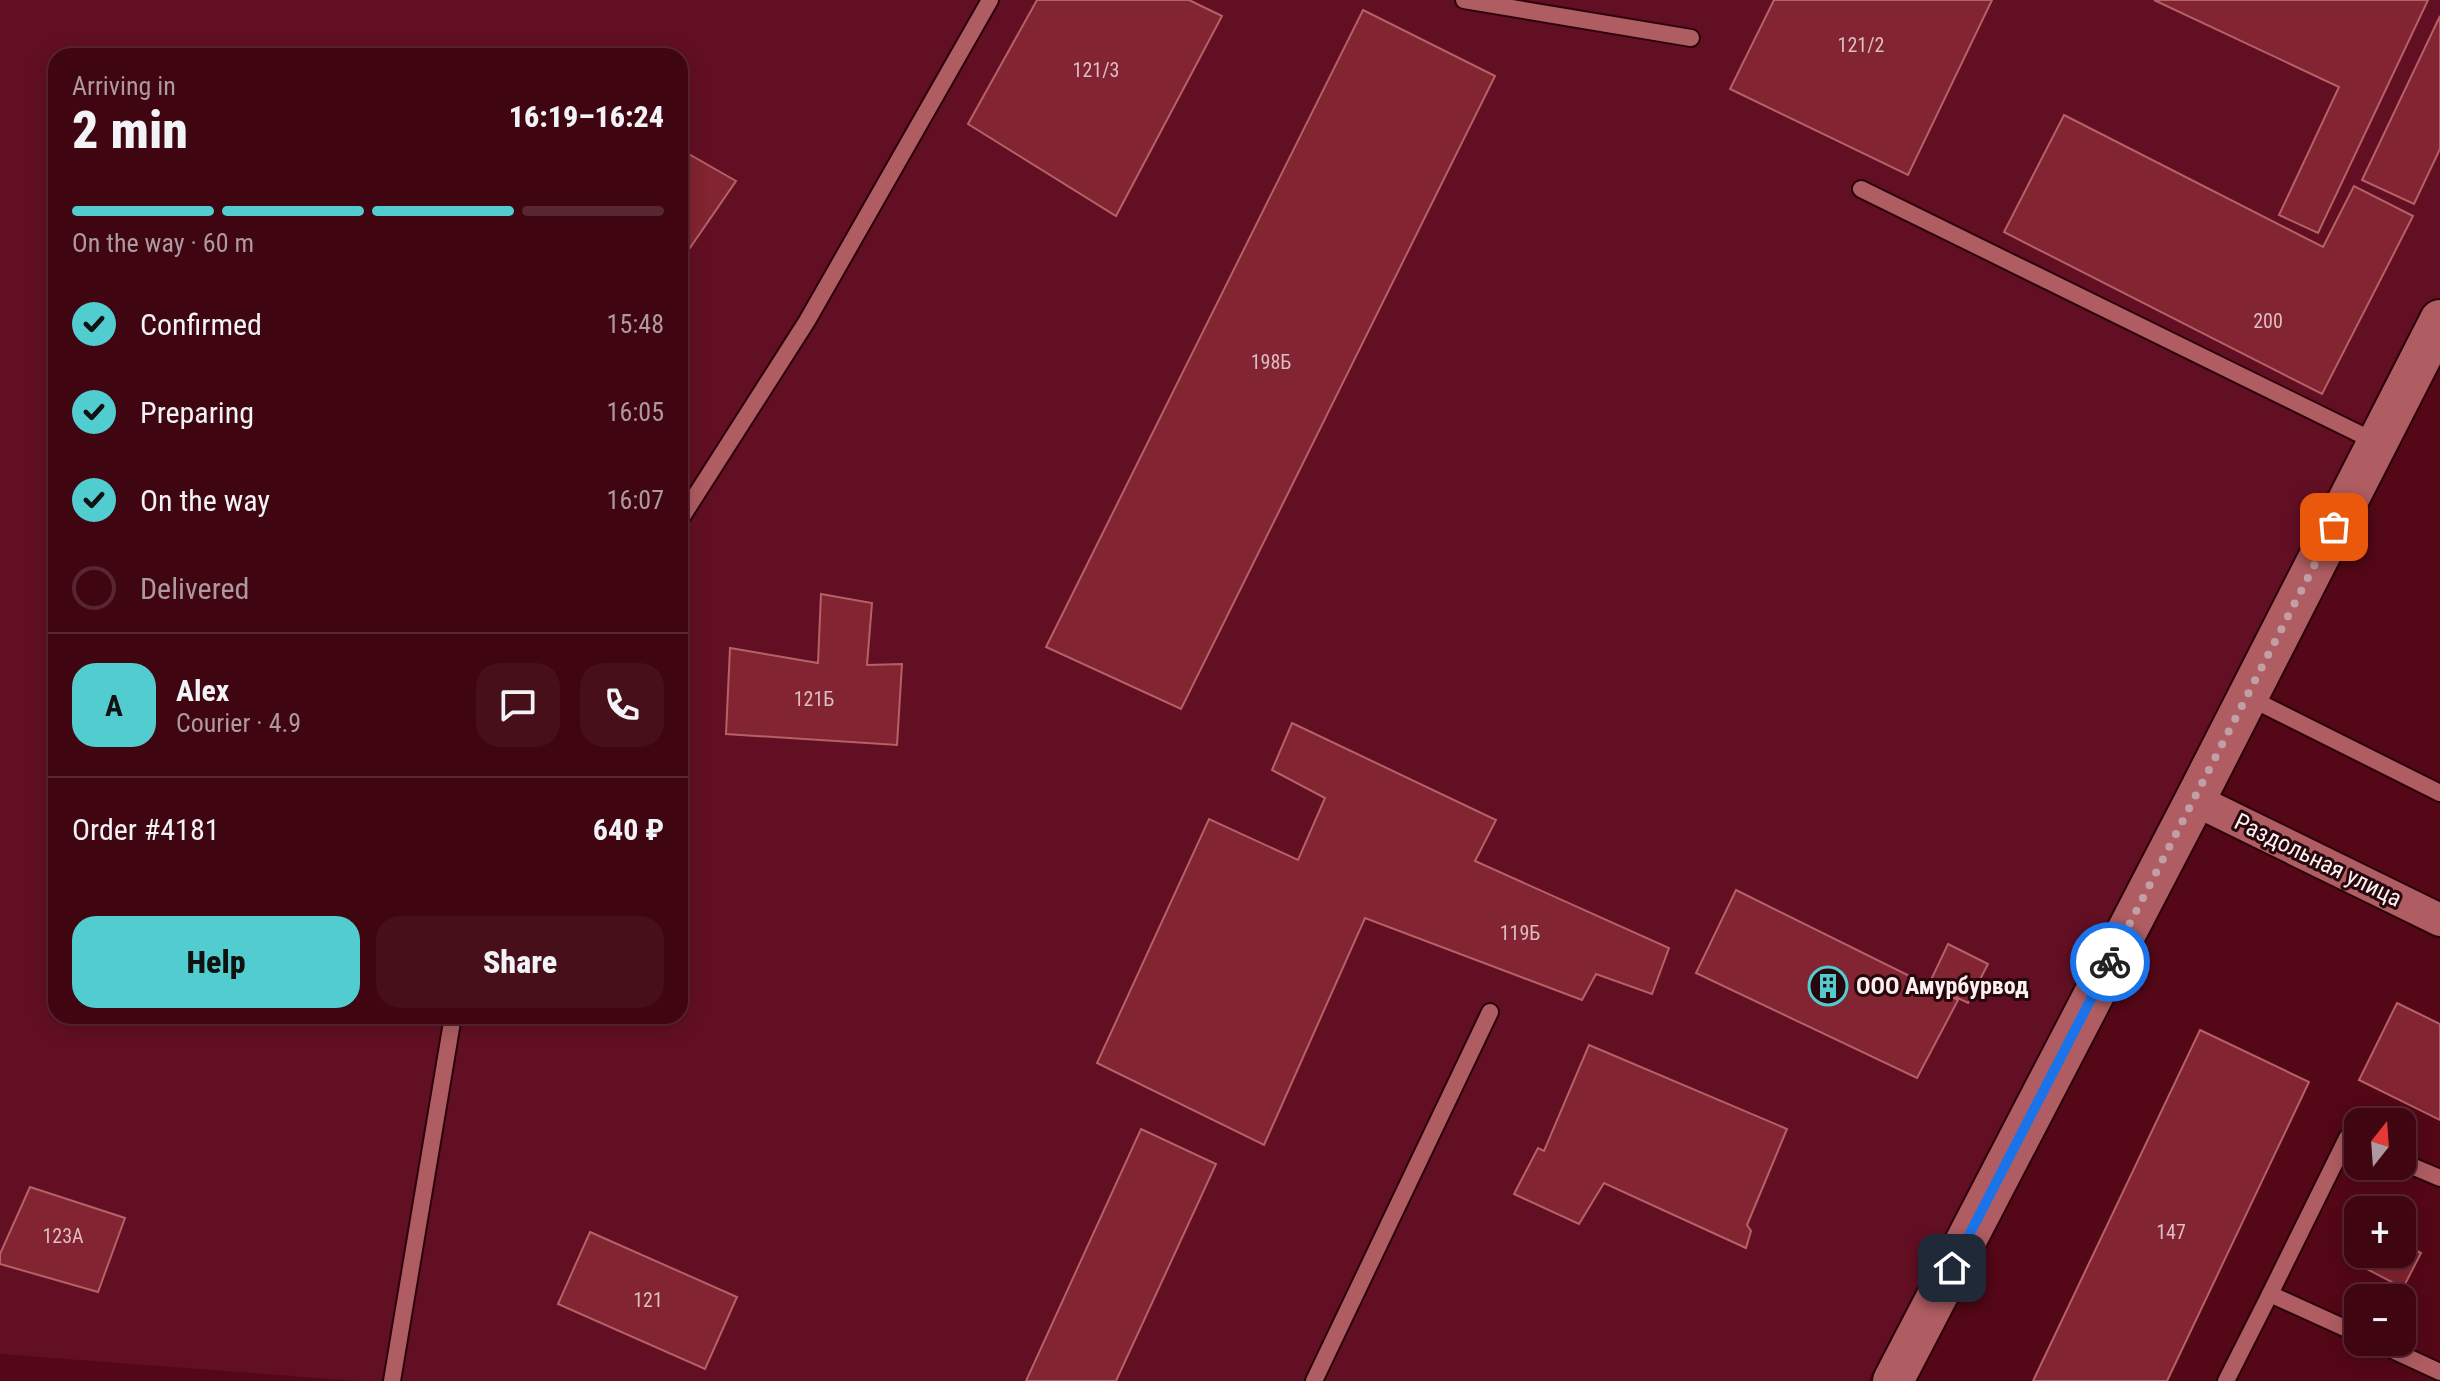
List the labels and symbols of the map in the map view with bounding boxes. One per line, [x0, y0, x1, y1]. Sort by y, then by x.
house number: 121/2 [1838, 33, 1885, 57]
house number: 121/3 [1073, 58, 1119, 82]
house number: 200 [2253, 309, 2283, 333]
house number: 198Б [1251, 350, 1291, 374]
pin [2300, 493, 2368, 561]
house number: 121Б [794, 687, 834, 711]
street label: Раздольная улица [2230, 807, 2406, 913]
house number: 119Б [1500, 921, 1540, 945]
courier [2070, 922, 2150, 1002]
building icon: ООО Амурбурвод [1807, 965, 1849, 1007]
place label: ООО Амурбурвод [1856, 972, 2029, 1000]
north arrow [2344, 1108, 2416, 1180]
house number: 147 [2156, 1220, 2186, 1244]
house number: 123А [42, 1224, 84, 1248]
pin [1918, 1234, 1986, 1302]
house number: 121 [633, 1288, 663, 1312]

